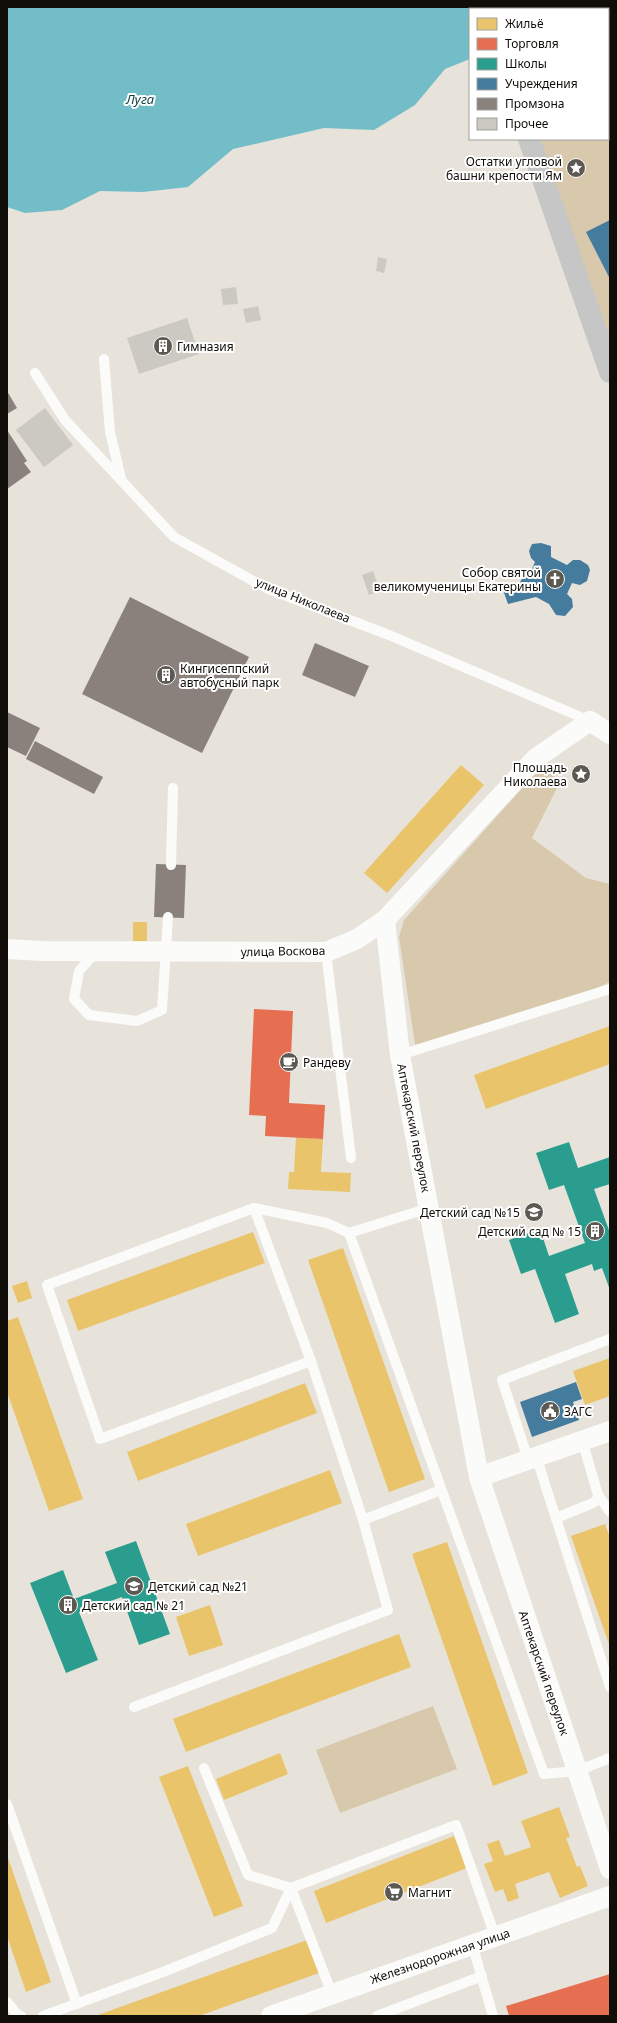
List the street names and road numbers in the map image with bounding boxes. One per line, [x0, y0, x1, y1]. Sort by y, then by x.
street label: улица Николаева [253, 573, 353, 627]
street label: улица Воскова [241, 942, 325, 960]
street label: Аптекарский переулок [393, 1062, 435, 1194]
street label: Аптекарский переулок [515, 1608, 574, 1738]
street label: Железнодорожная улица [368, 1924, 512, 1988]

